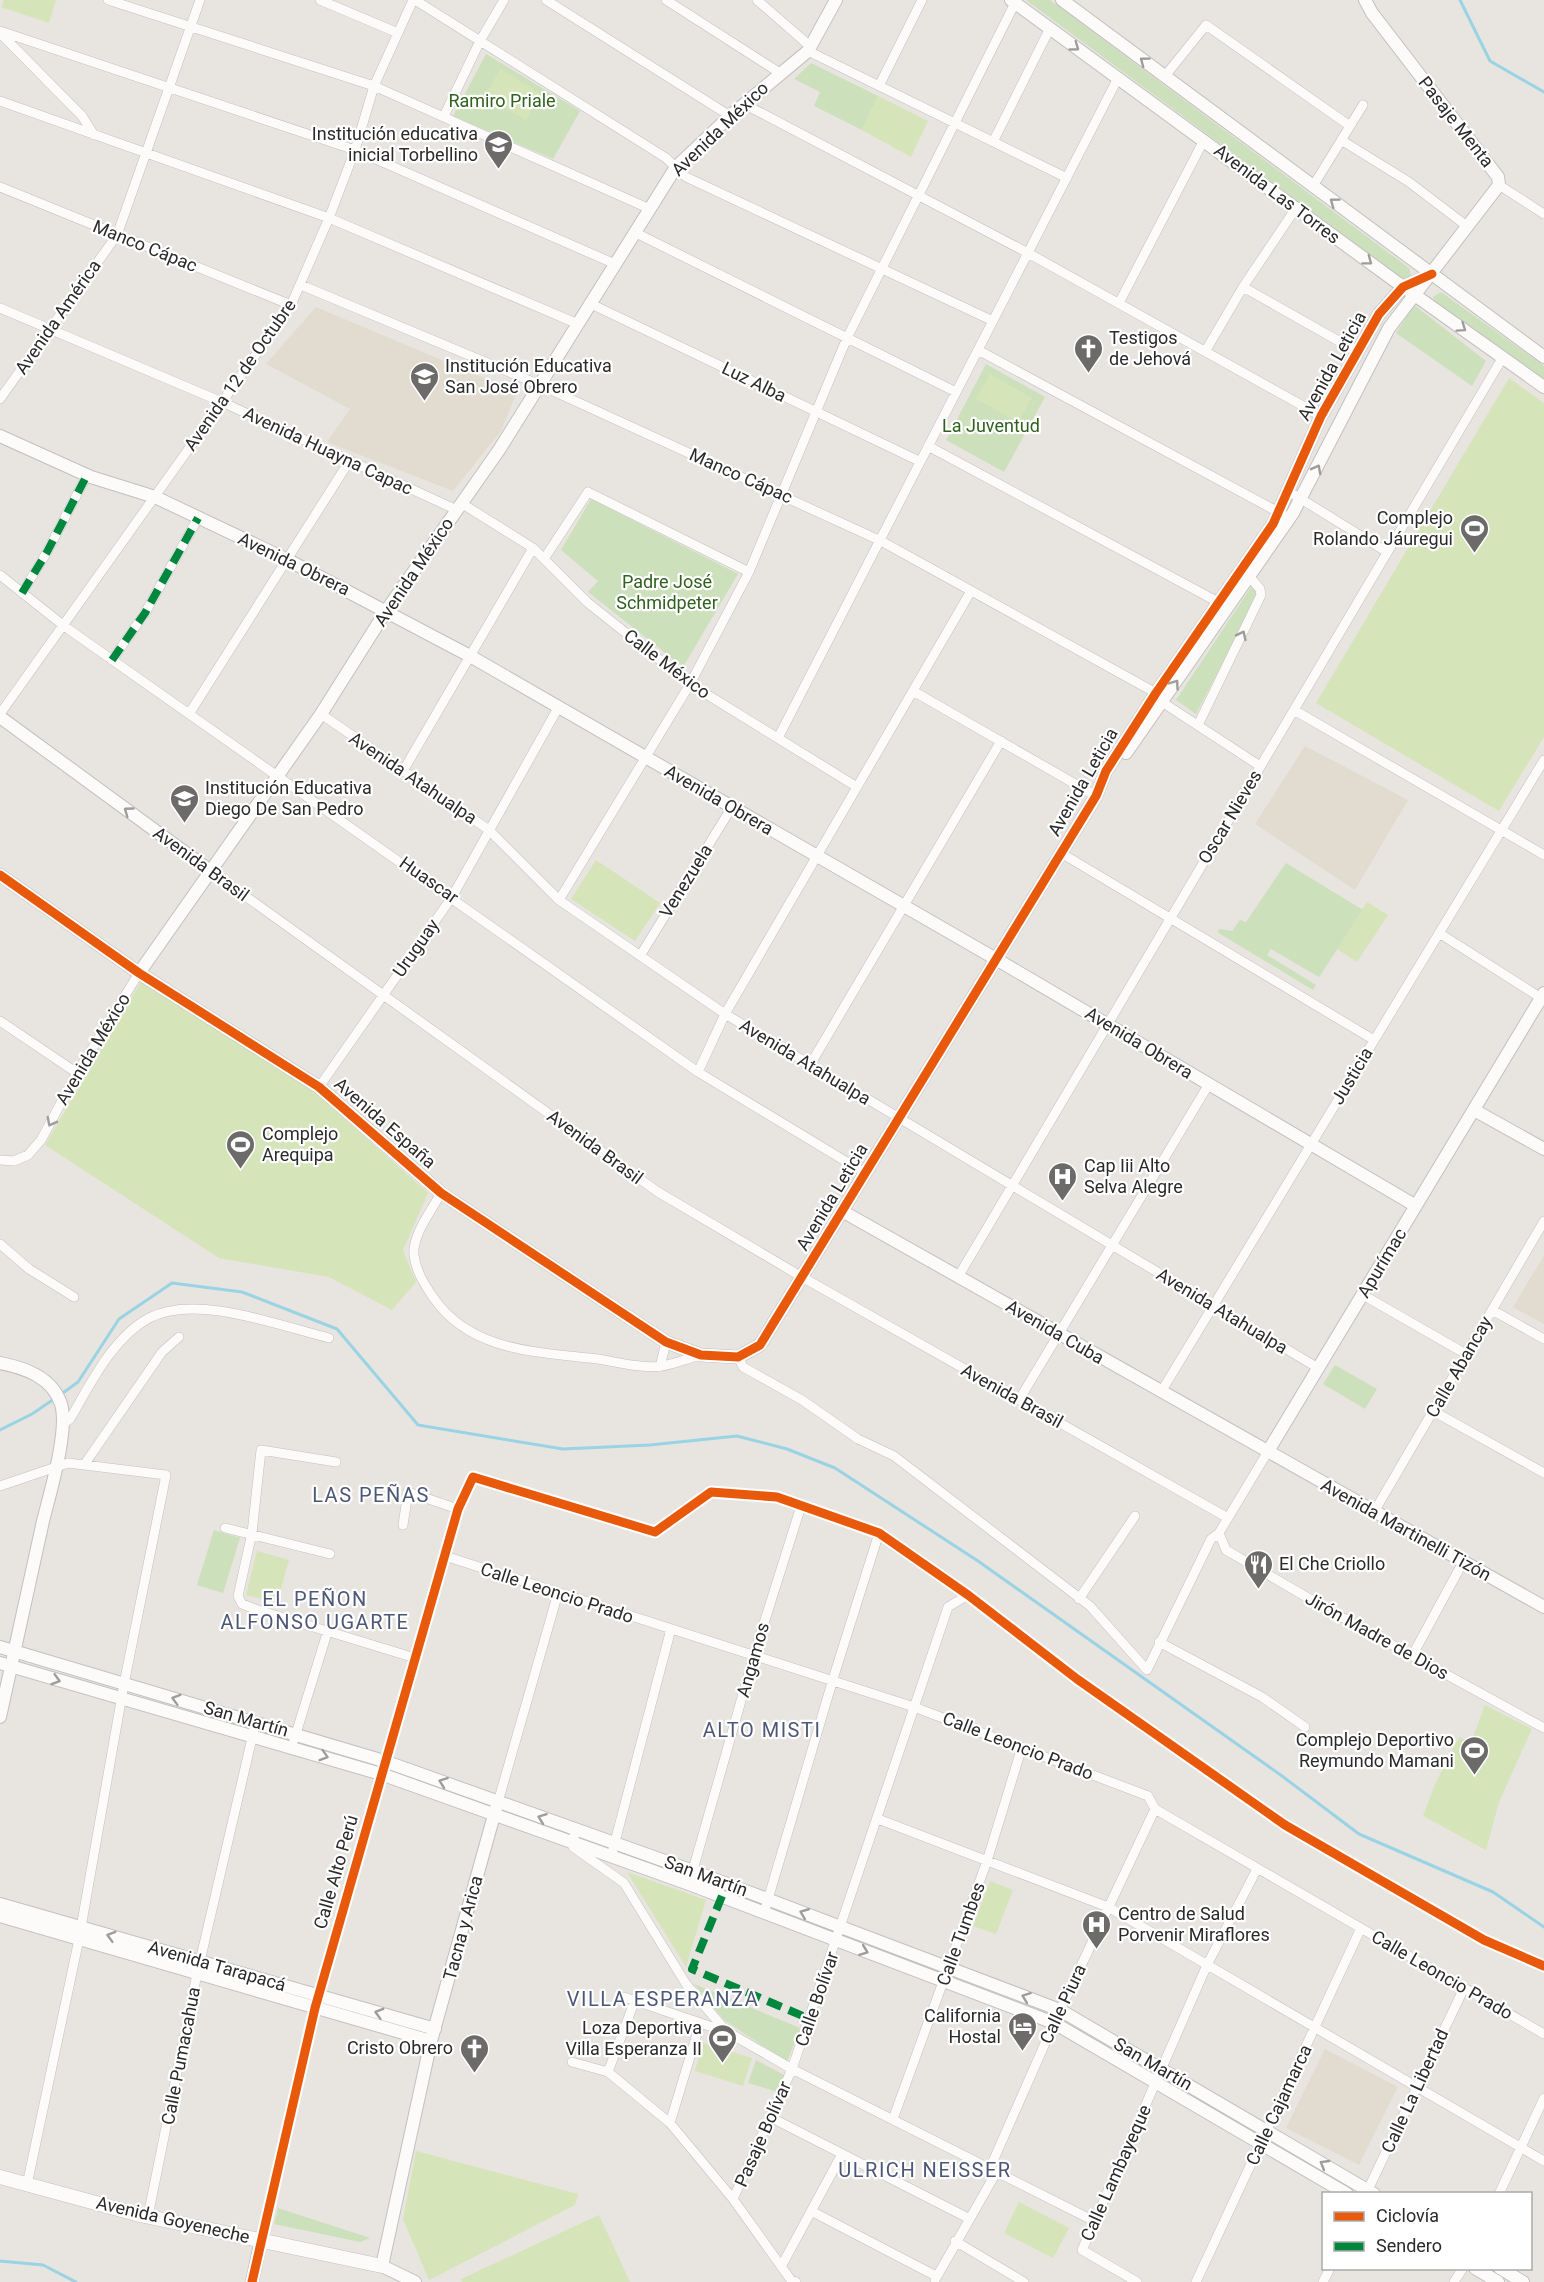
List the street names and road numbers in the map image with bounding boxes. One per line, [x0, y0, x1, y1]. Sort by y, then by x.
street label: Pasaje Menta [1414, 72, 1498, 171]
street label: Avenida México [667, 77, 772, 180]
street label: Avenida Las Torres [1210, 139, 1344, 248]
street label: Manco Cápac [90, 215, 200, 276]
street label: Avenida América [10, 255, 105, 378]
street label: Avenida 12 de Octubre [179, 295, 300, 455]
street label: Avenida Leticia [1293, 308, 1370, 424]
street label: Luz Alba [719, 357, 790, 406]
street label: Avenida Huayna Capac [240, 402, 416, 499]
street label: Manco Cápac [686, 443, 796, 508]
street label: Avenida México [370, 513, 458, 630]
street label: Avenida Obrera [235, 527, 354, 600]
street label: Calle México [620, 624, 715, 703]
street label: Avenida Leticia [1043, 724, 1122, 840]
street label: Avenida Atahualpa [345, 727, 481, 828]
street label: Avenida Obrera [661, 760, 777, 839]
street label: Oscar Nieves [1193, 766, 1266, 867]
street label: Avenida Brasil [149, 822, 253, 905]
street label: Venezuela [655, 840, 716, 921]
street label: Huascar [396, 852, 463, 907]
street label: Uruguay [388, 914, 443, 981]
street label: Avenida México [51, 989, 134, 1108]
street label: Avenida Obrera [1082, 1002, 1197, 1083]
street label: Avenida Atahualpa [736, 1014, 875, 1109]
street label: Justicia [1326, 1043, 1377, 1108]
street label: Avenida España [330, 1073, 440, 1172]
street label: Avenida Brasil [543, 1105, 647, 1188]
street label: Avenida Leticia [791, 1139, 872, 1254]
street label: Apurímac [1353, 1224, 1410, 1301]
street label: Avenida Atahualpa [1153, 1263, 1292, 1358]
street label: Avenida Cuba [1002, 1295, 1108, 1368]
street label: Calle Abancay [1421, 1312, 1496, 1421]
street label: Avenida Brasil [958, 1359, 1067, 1432]
street label: Avenida Martinelli Tizón [1317, 1474, 1495, 1585]
street label: Calle Leoncio Prado [478, 1558, 636, 1627]
street label: Jirón Madre de Dios [1302, 1587, 1452, 1684]
street label: Angamos [732, 1620, 773, 1700]
street label: San Martín [201, 1696, 291, 1741]
street label: Calle Leoncio Prado [940, 1707, 1096, 1784]
street label: Calle Alto Perú [309, 1812, 362, 1931]
street label: San Martín [662, 1851, 751, 1900]
street label: Tacna y Arica [438, 1873, 487, 1983]
street label: Calle Tumbes [932, 1879, 989, 1988]
street label: Calle Leoncio Prado [1368, 1926, 1517, 2024]
street label: Avenida Tarapacá [146, 1936, 288, 1995]
street label: Calle Bolívar [790, 1949, 843, 2049]
street label: Calle Piura [1035, 1961, 1090, 2047]
street label: Calle Pumacahua [157, 1985, 204, 2127]
street label: Calle La Libertad [1377, 2025, 1452, 2156]
street label: San Martín [1110, 2033, 1196, 2094]
street label: Calle Cajamarca [1241, 2041, 1316, 2168]
street label: Pasaje Bolívar [730, 2078, 795, 2190]
street label: Calle Lambayeque [1076, 2101, 1155, 2244]
street label: Avenida Goyeneche [94, 2192, 252, 2247]

